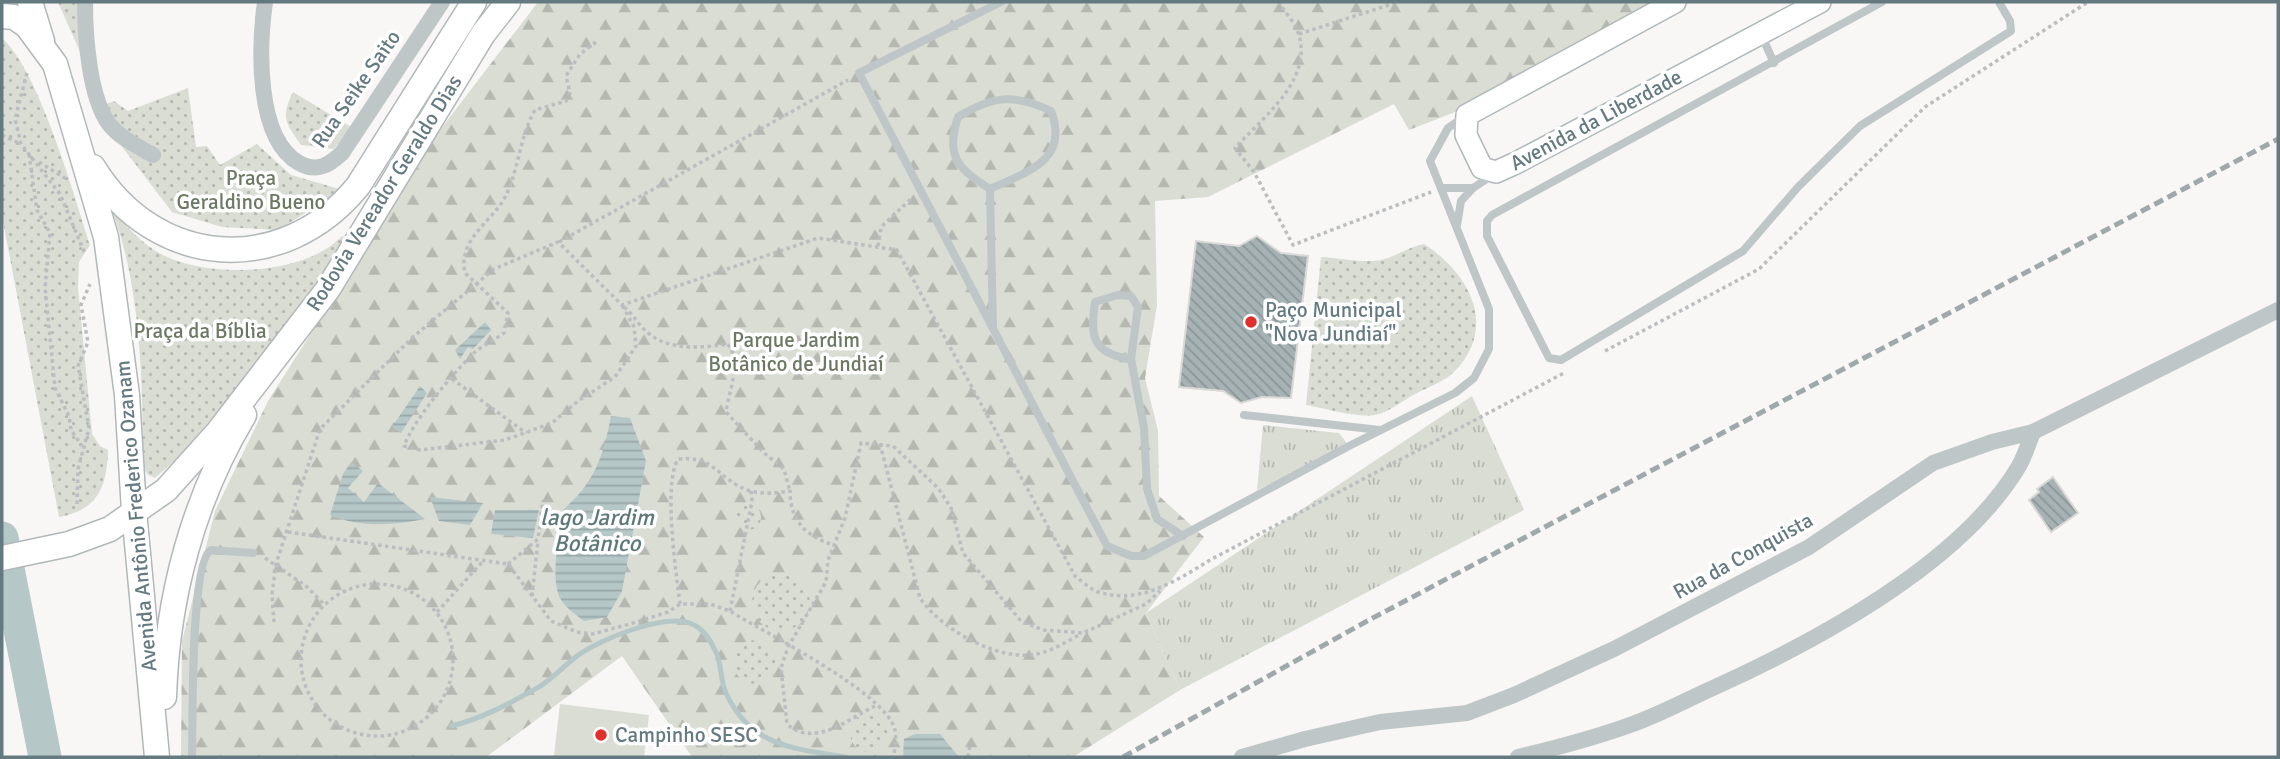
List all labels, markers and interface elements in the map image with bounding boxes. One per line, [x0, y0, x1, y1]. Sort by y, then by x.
street label: Rua Seike Saito [306, 25, 406, 153]
street label: Avenida da Liberdade [1506, 64, 1686, 176]
street label: Rodovia Vereador Geraldo Dias [300, 70, 468, 316]
park label: Praça Geraldino Bueno [176, 165, 326, 215]
place label: Paço Municipal "Nova Jundiaí" [1265, 297, 1402, 347]
marker: Paço Municipal "Nova Jundiaí" [1243, 314, 1259, 330]
park label: Praça da Bíblia [133, 318, 267, 344]
park label: Parque Jardim Botânico de Jundiaí [708, 327, 884, 377]
street label: Avenida Antônio Frederico Ozanam [109, 359, 163, 673]
water label: lago Jardim Botânico [540, 503, 655, 558]
street label: Rua da Conquista [1669, 507, 1817, 605]
place label: Campinho SESC [615, 722, 758, 748]
marker: Campinho SESC [593, 727, 609, 743]

